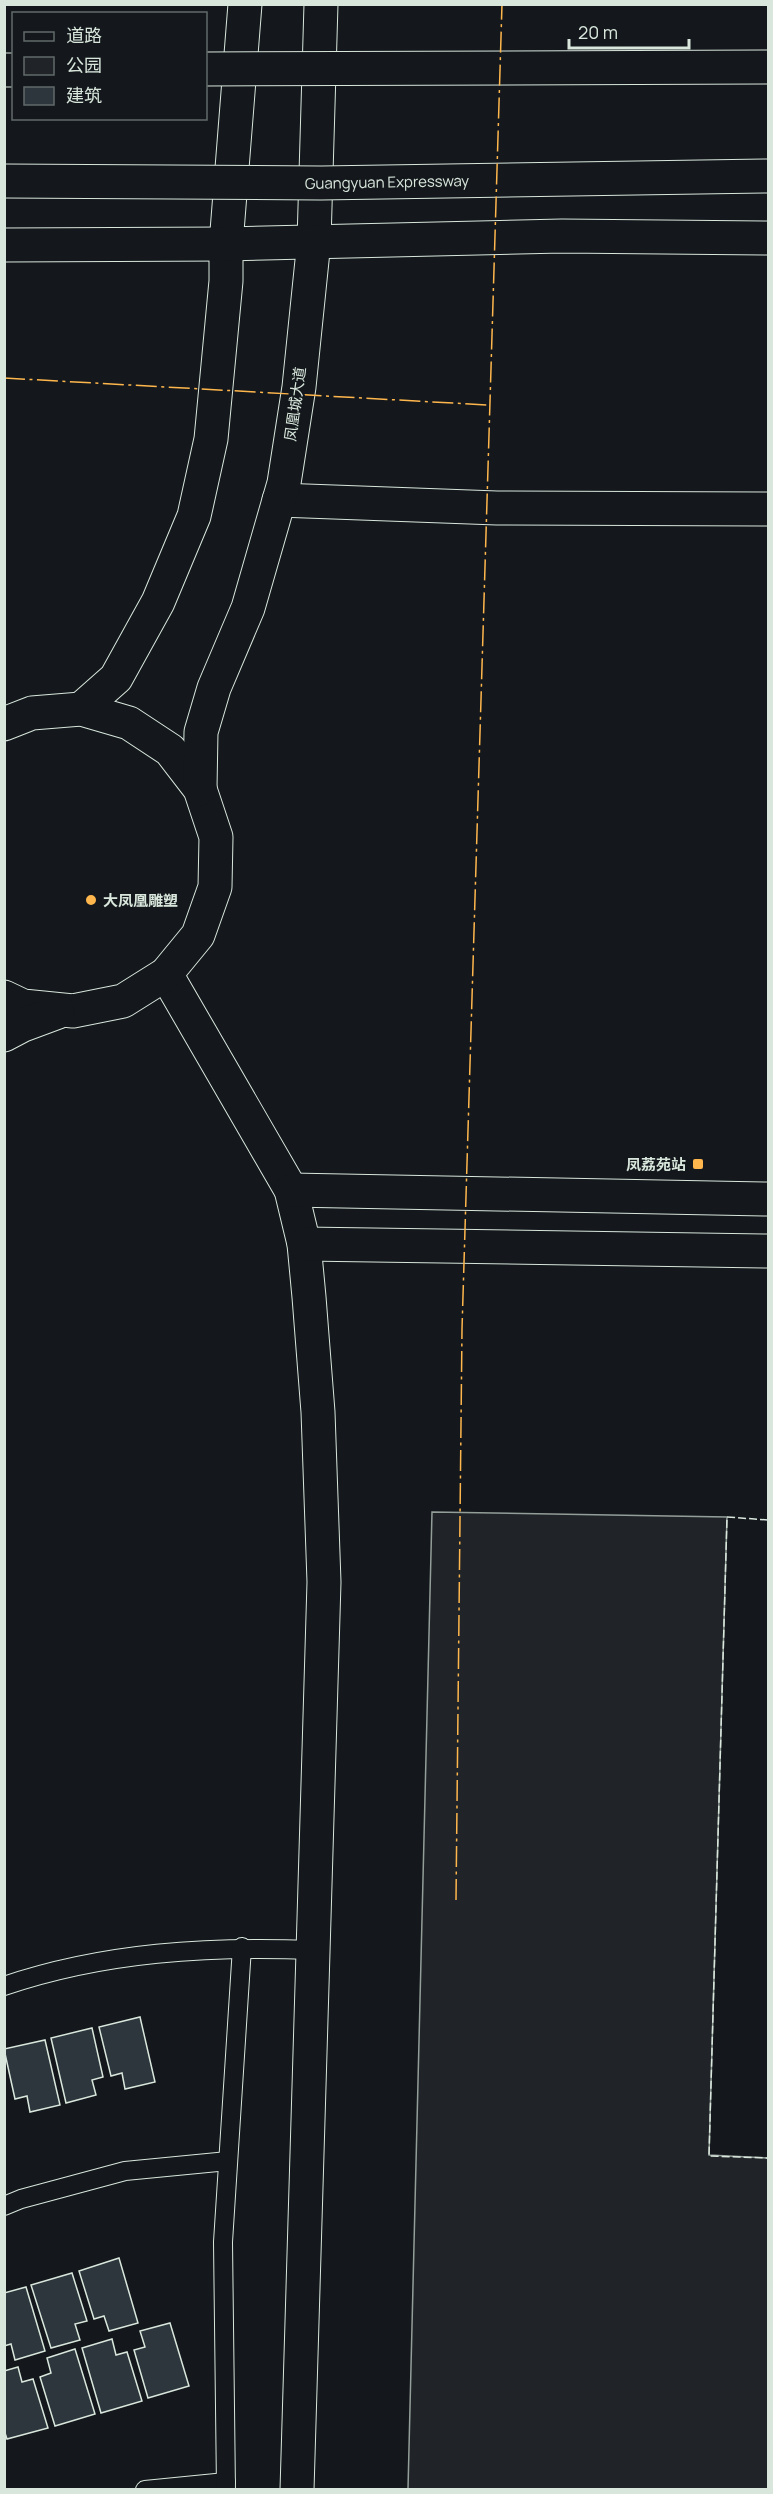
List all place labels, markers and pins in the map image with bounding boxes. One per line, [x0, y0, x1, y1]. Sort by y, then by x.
place label: 大凤凰雕塑 [103, 890, 178, 911]
marker: 大凤凰雕塑 [84, 893, 98, 907]
place label: 凤荔苑站 [626, 1154, 686, 1175]
marker: 凤荔苑站 [691, 1157, 705, 1171]

